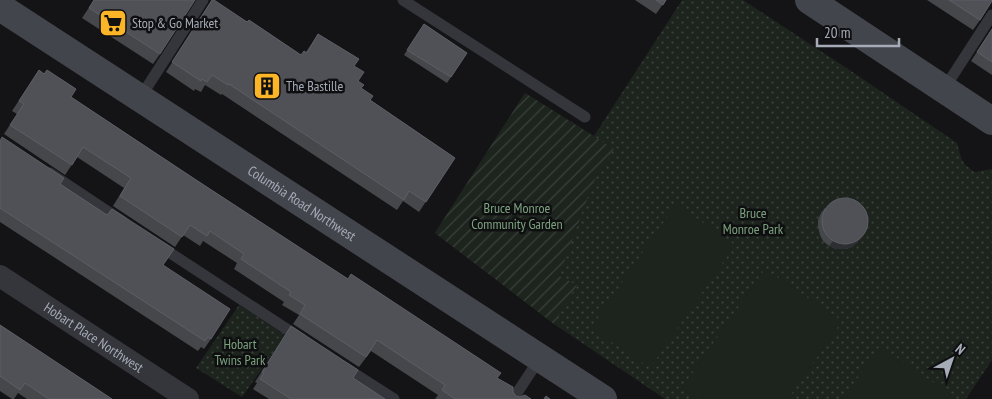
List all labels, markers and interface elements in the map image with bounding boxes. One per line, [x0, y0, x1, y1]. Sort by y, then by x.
supermarket icon: Stop & Go Market [98, 8, 128, 38]
place label: Stop & Go Market [132, 14, 218, 32]
scale bar [817, 15, 900, 47]
text: 20 m [824, 23, 850, 42]
building icon: The Bastille [252, 71, 282, 101]
place label: The Bastille [286, 77, 344, 95]
street label: Columbia Road Northwest [244, 161, 359, 245]
park label: Bruce Monroe Community Garden [471, 199, 563, 233]
park label: Bruce Monroe Park [723, 204, 784, 238]
street label: Hobart Place Northwest [41, 298, 147, 377]
north arrow [927, 334, 977, 384]
park label: Hobart Twins Park [215, 335, 266, 369]
text: N [952, 340, 969, 358]

